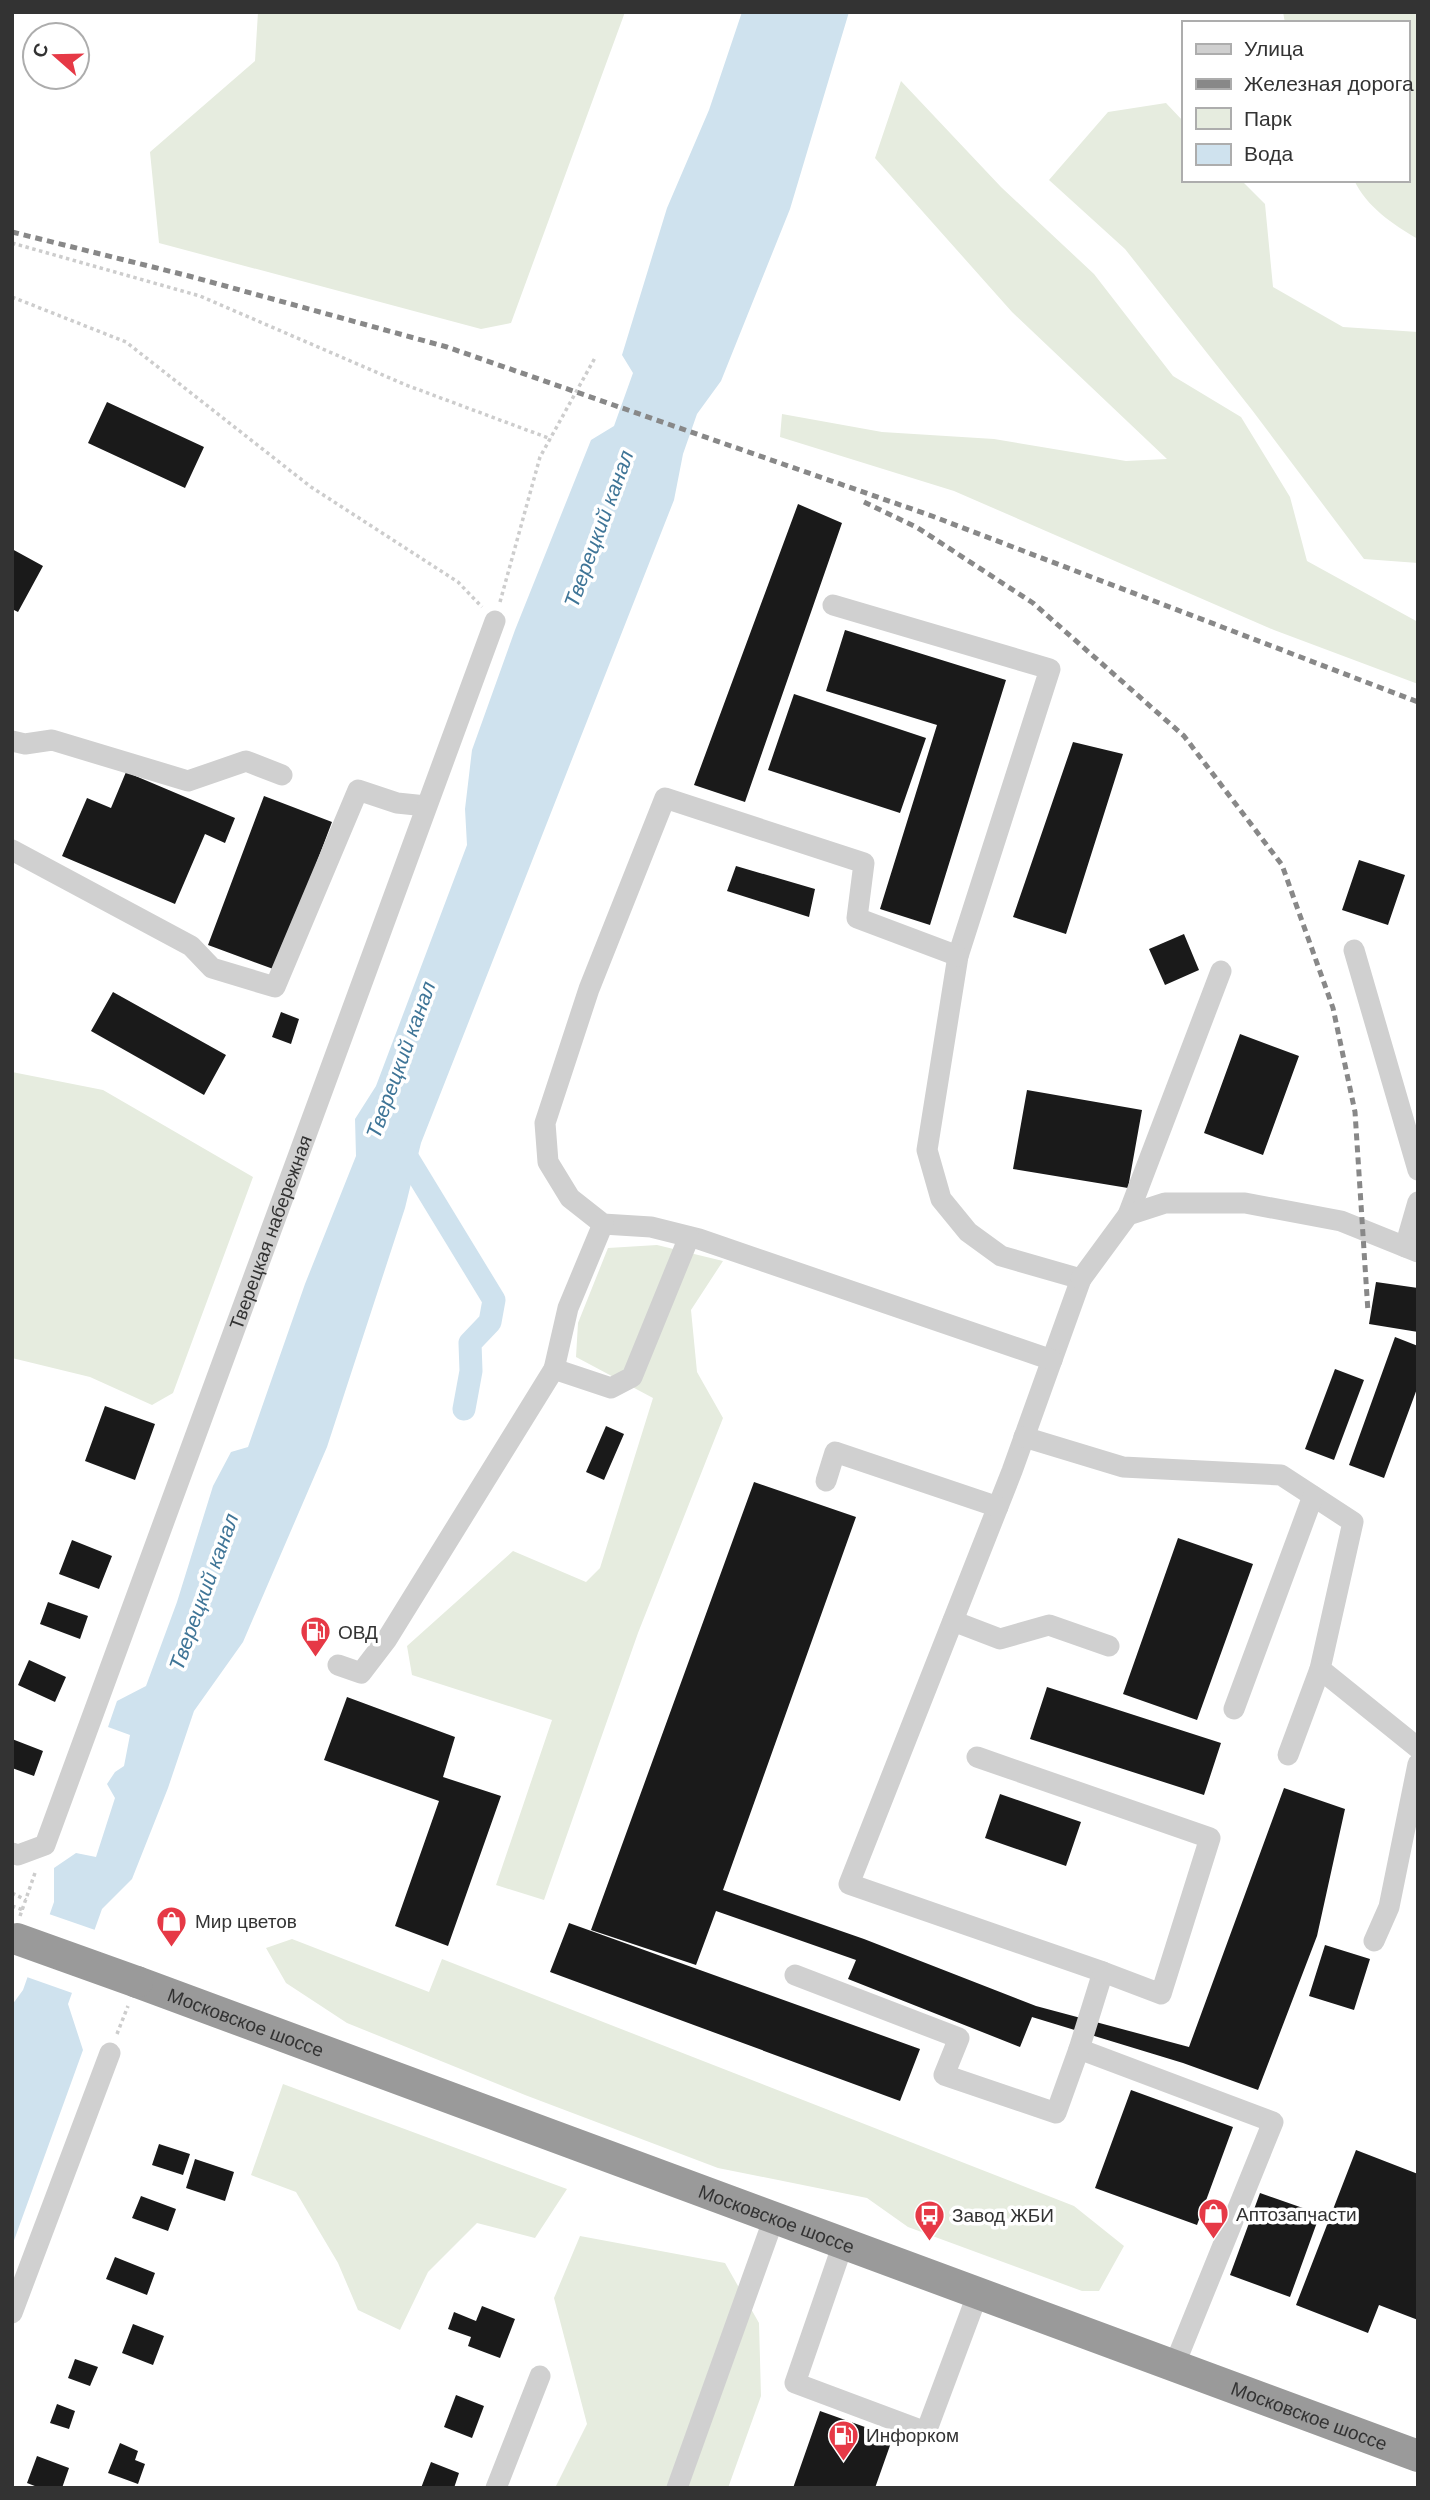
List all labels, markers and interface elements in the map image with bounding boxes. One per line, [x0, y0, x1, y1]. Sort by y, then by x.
north arrow [21, 21, 91, 91]
legend [1182, 21, 1409, 182]
text: Улица [1244, 35, 1304, 63]
text: С [26, 39, 55, 61]
text: Железная дорога [1244, 70, 1414, 98]
text: Парк [1244, 105, 1292, 133]
text: Вода [1244, 140, 1293, 168]
water label: Тверецкий канал [558, 446, 640, 611]
water label: Тверецкий канал [360, 977, 442, 1142]
street label: Тверецкая набережная [223, 1132, 317, 1333]
water label: Тверецкий канал [163, 1509, 245, 1674]
fuel station icon: ОВД [298, 1615, 332, 1659]
place label: ОВД [338, 1620, 378, 1645]
shop icon: Мир цветов [155, 1904, 189, 1948]
place label: Мир цветов [195, 1909, 297, 1934]
street label: Московское шоссе [164, 1982, 327, 2063]
street label: Московское шоссе [695, 2178, 858, 2259]
shop icon: Аптозапчасти [1196, 2197, 1230, 2241]
bus stop icon: Завод ЖБИ [912, 2198, 946, 2242]
place label: Аптозапчасти [1236, 2202, 1357, 2227]
place label: Завод ЖБИ [952, 2203, 1054, 2228]
street label: Московское шоссе [1228, 2375, 1391, 2456]
fuel station icon: Инфорком [826, 2418, 860, 2462]
place label: Инфорком [866, 2423, 959, 2448]

